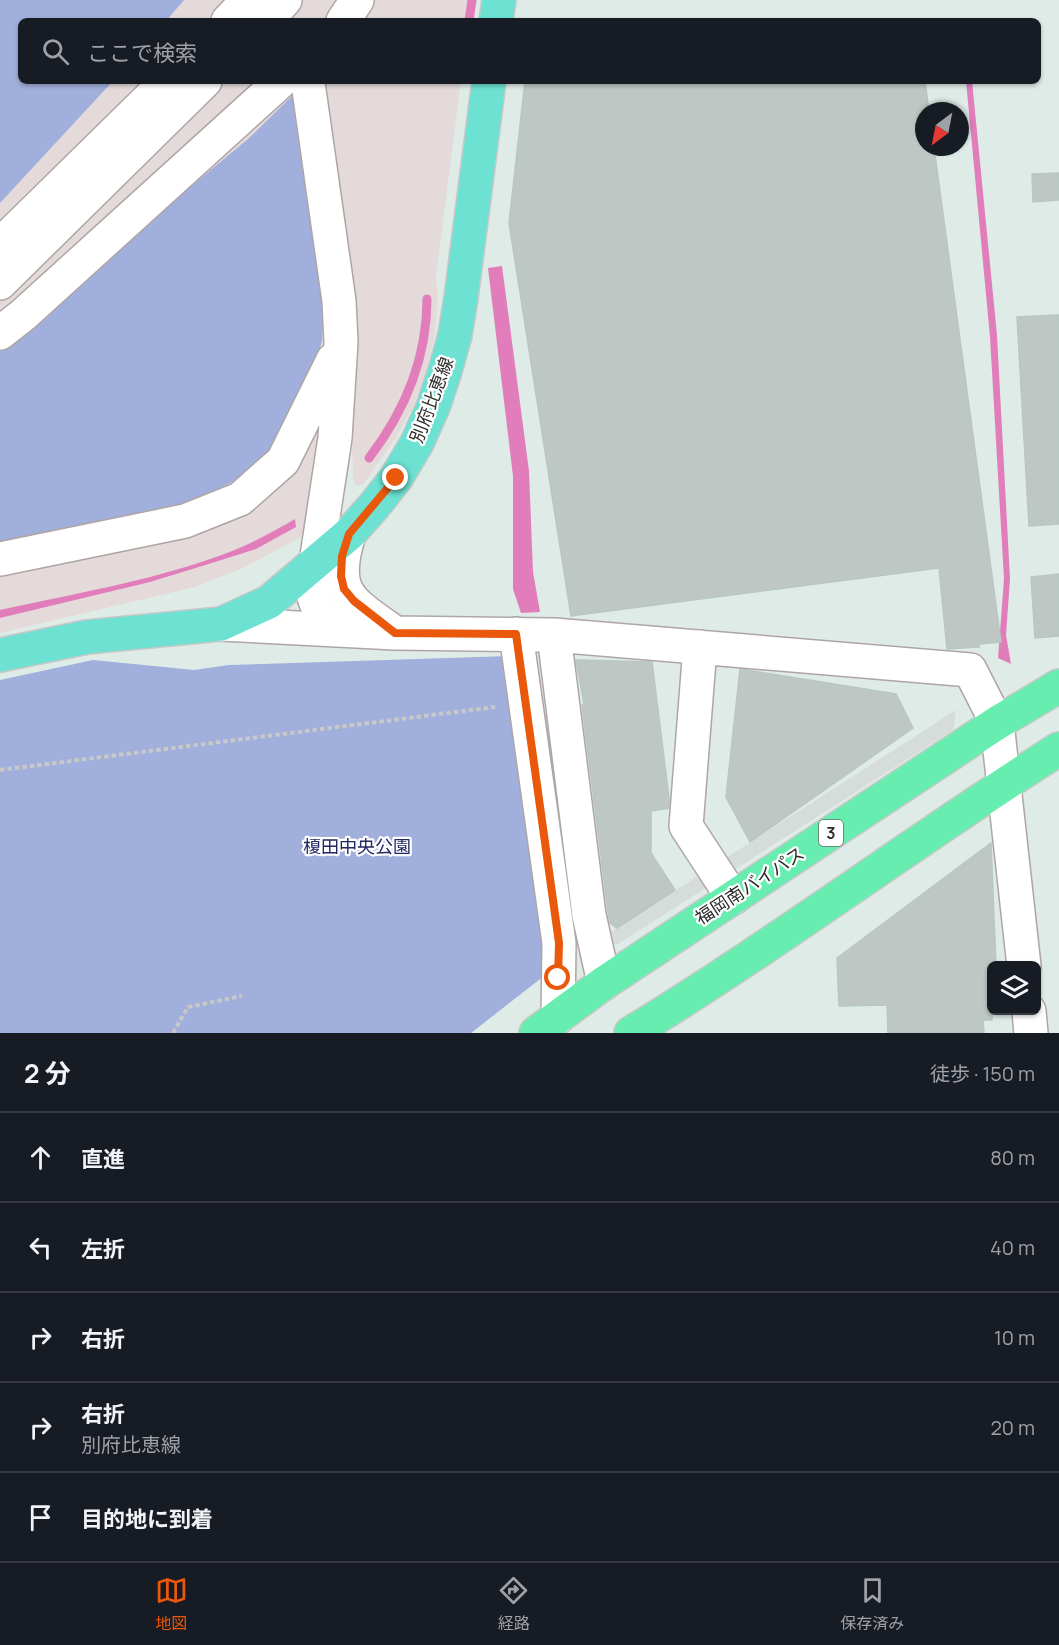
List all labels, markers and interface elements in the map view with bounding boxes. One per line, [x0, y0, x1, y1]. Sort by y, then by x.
search box [18, 18, 1041, 84]
icon: search [39, 35, 72, 68]
text: ここで検索 [87, 38, 197, 68]
north arrow [915, 102, 969, 156]
street label: 別府比恵線 [404, 353, 458, 446]
route end [382, 464, 408, 490]
road number: 3 [819, 820, 843, 846]
park label: 榎田中央公園 [303, 834, 411, 858]
street label: 福岡南バイパス [690, 841, 809, 929]
map controls [987, 961, 1041, 1015]
button: layers [987, 961, 1041, 1015]
route start [544, 964, 570, 990]
text: 2 分 [24, 1055, 71, 1091]
text: 徒歩 · 150 m [930, 1060, 1035, 1087]
icon: ahead [24, 1141, 57, 1174]
text: 直進 [81, 1144, 125, 1174]
text: 80 m [990, 1144, 1035, 1171]
icon: left [24, 1231, 57, 1264]
text: 左折 [81, 1234, 125, 1264]
text: 40 m [990, 1234, 1035, 1261]
icon: right [24, 1321, 57, 1354]
text: 右折 [81, 1324, 125, 1354]
text: 10 m [994, 1324, 1035, 1351]
text: 右折 [81, 1399, 125, 1429]
icon: right [24, 1411, 57, 1444]
text: 20 m [990, 1414, 1035, 1441]
text: 別府比恵線 [81, 1431, 181, 1458]
icon: arrive [24, 1501, 57, 1534]
text: 目的地に到着 [81, 1504, 213, 1534]
tab: 地図 [155, 1574, 188, 1634]
tab: 経路 [497, 1574, 530, 1634]
tab: 保存済み [840, 1574, 904, 1634]

